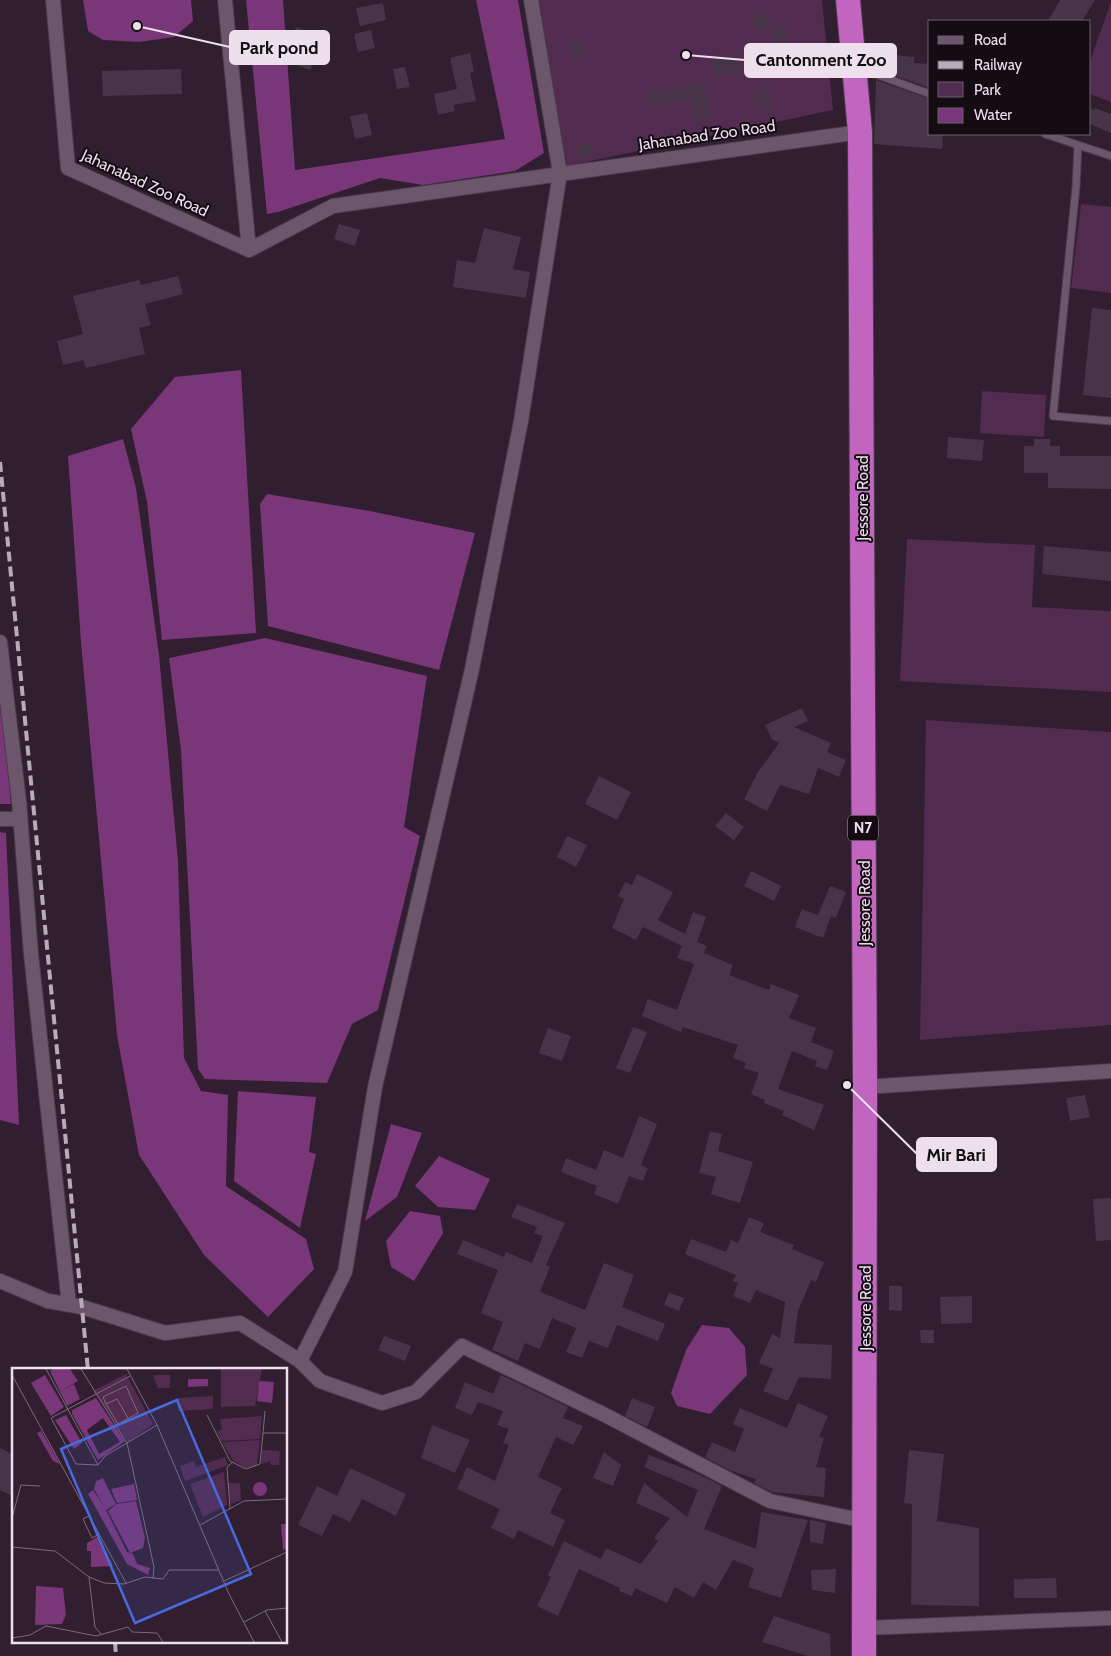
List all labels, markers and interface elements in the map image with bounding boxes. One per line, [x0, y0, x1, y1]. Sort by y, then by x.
legend [928, 20, 1091, 135]
callout: Park pond [230, 31, 329, 64]
text: Road [974, 31, 1007, 49]
text: Park pond [240, 37, 318, 59]
callout: Cantonment Zoo [745, 44, 896, 77]
text: Cantonment Zoo [755, 49, 887, 71]
text: Railway [974, 56, 1023, 74]
text: Park [974, 81, 1001, 99]
text: Water [974, 106, 1012, 124]
street label: Jahanabad Zoo Road [636, 116, 777, 154]
street label: Jahanabad Zoo Road [78, 145, 211, 221]
street label: Jessore Road [853, 455, 872, 542]
road number: N7 [848, 816, 878, 840]
street label: Jessore Road [855, 860, 874, 947]
callout: Mir Bari [917, 1138, 996, 1171]
text: Mir Bari [926, 1144, 986, 1166]
street label: Jessore Road [856, 1265, 875, 1352]
inset map [12, 1368, 288, 1644]

